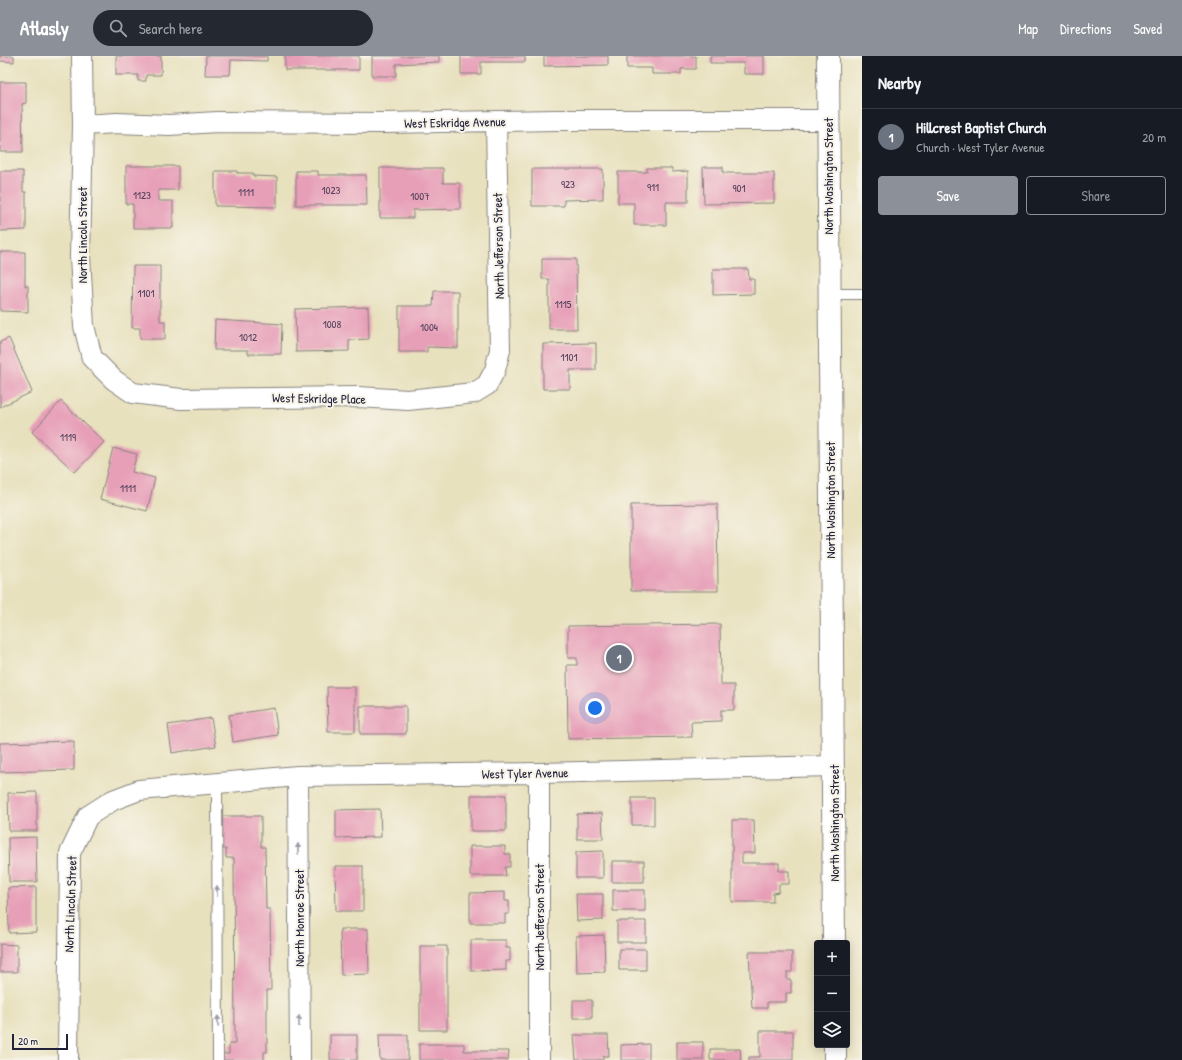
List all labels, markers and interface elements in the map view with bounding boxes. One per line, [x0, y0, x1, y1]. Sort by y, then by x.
search box [93, 10, 373, 46]
text: Atlasly [20, 15, 69, 41]
icon: search [107, 17, 129, 39]
text: Search here [139, 18, 203, 39]
text: Map [1018, 19, 1038, 38]
text: Directions [1060, 19, 1111, 38]
text: Saved [1133, 19, 1162, 38]
text: Nearby [878, 71, 921, 94]
street label: West Eskridge Avenue [404, 112, 506, 132]
street label: North Washington Street [819, 117, 837, 235]
text: Hillcrest Baptist Church [916, 117, 1046, 138]
text: 1 [889, 128, 893, 146]
text: 20 m [1142, 128, 1166, 146]
text: Church · West Tyler Avenue [916, 138, 1045, 156]
button: Save [878, 176, 1018, 215]
button: Share [1026, 176, 1166, 215]
house number: 923 [561, 177, 575, 191]
house number: 911 [647, 180, 659, 194]
house number: 901 [733, 181, 745, 195]
house number: 1023 [322, 183, 341, 197]
house number: 1111 [238, 185, 254, 199]
street label: North Lincoln Street [73, 186, 91, 283]
house number: 1123 [133, 188, 151, 202]
house number: 1007 [410, 189, 430, 203]
street label: North Jefferson Street [488, 192, 508, 299]
house number: 1101 [138, 286, 154, 300]
house number: 1115 [555, 297, 572, 311]
house number: 1008 [323, 317, 342, 331]
house number: 1004 [420, 320, 438, 334]
house number: 1012 [239, 330, 257, 344]
house number: 1101 [561, 350, 577, 364]
street label: West Eskridge Place [272, 388, 366, 408]
house number: 1119 [60, 430, 76, 444]
street label: North Washington Street [821, 441, 839, 559]
house number: 1111 [120, 481, 136, 495]
pin: 1 [606, 643, 632, 673]
your location [585, 698, 605, 718]
street label: West Tyler Avenue [481, 763, 569, 783]
street label: North Washington Street [825, 764, 843, 882]
one-way arrow [295, 842, 301, 855]
street label: North Lincoln Street [59, 855, 81, 953]
street label: North Jefferson Street [530, 863, 548, 970]
street label: North Monroe Street [290, 869, 308, 967]
one-way arrow [214, 884, 220, 897]
map controls [814, 940, 850, 1048]
button: + [814, 940, 850, 976]
button: − [814, 976, 850, 1012]
button: layers [814, 1012, 850, 1048]
one-way arrow [215, 1014, 221, 1027]
one-way arrow [296, 1014, 302, 1027]
scale bar [12, 1032, 68, 1051]
text: 20 m [18, 1034, 38, 1048]

